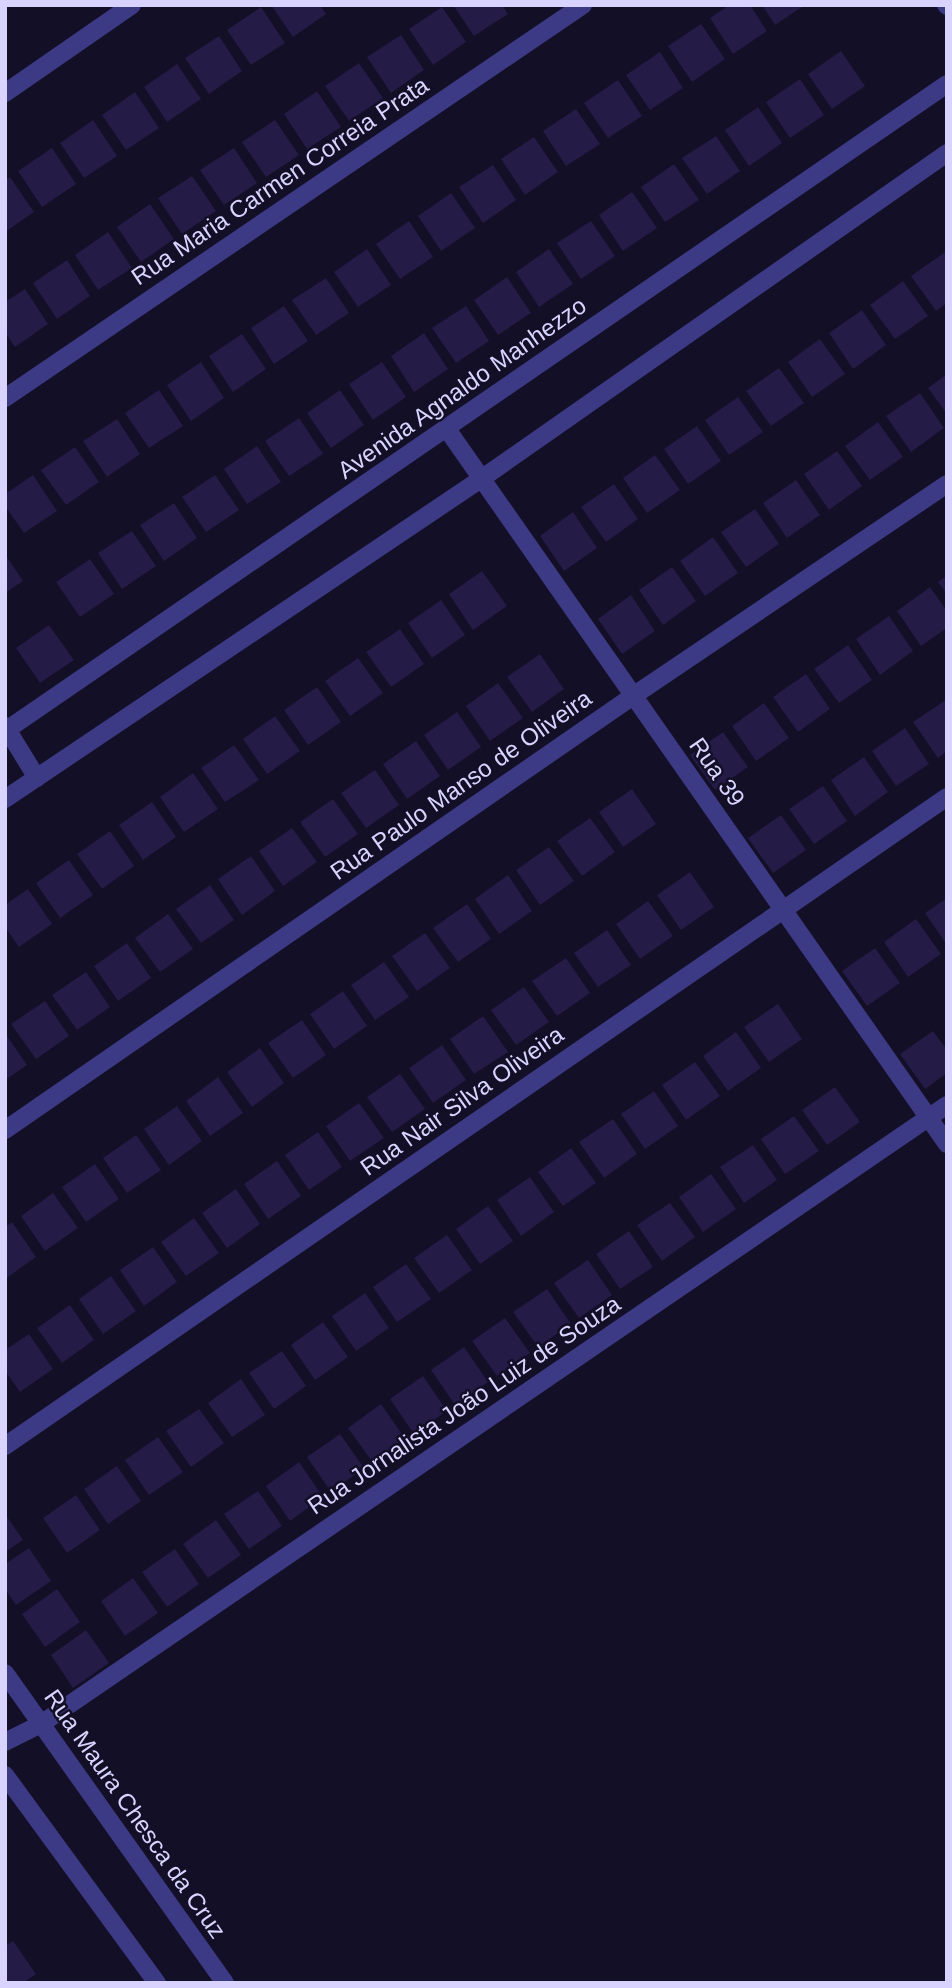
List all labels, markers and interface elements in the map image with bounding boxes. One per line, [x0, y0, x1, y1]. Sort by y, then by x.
street label: Rua Maria Carmen Correia Prata [126, 71, 434, 290]
street label: Avenida Agnaldo Manhezzo [332, 291, 591, 484]
street label: Rua Paulo Manso de Oliveira [325, 684, 597, 885]
street label: Rua 39 [684, 732, 751, 811]
street label: Rua Nair Silva Oliveira [355, 1020, 569, 1181]
street label: Rua Jornalista João Luiz de Souza [302, 1289, 626, 1519]
street label: Rua Maura Chesca da Cruz [39, 1684, 232, 1943]

